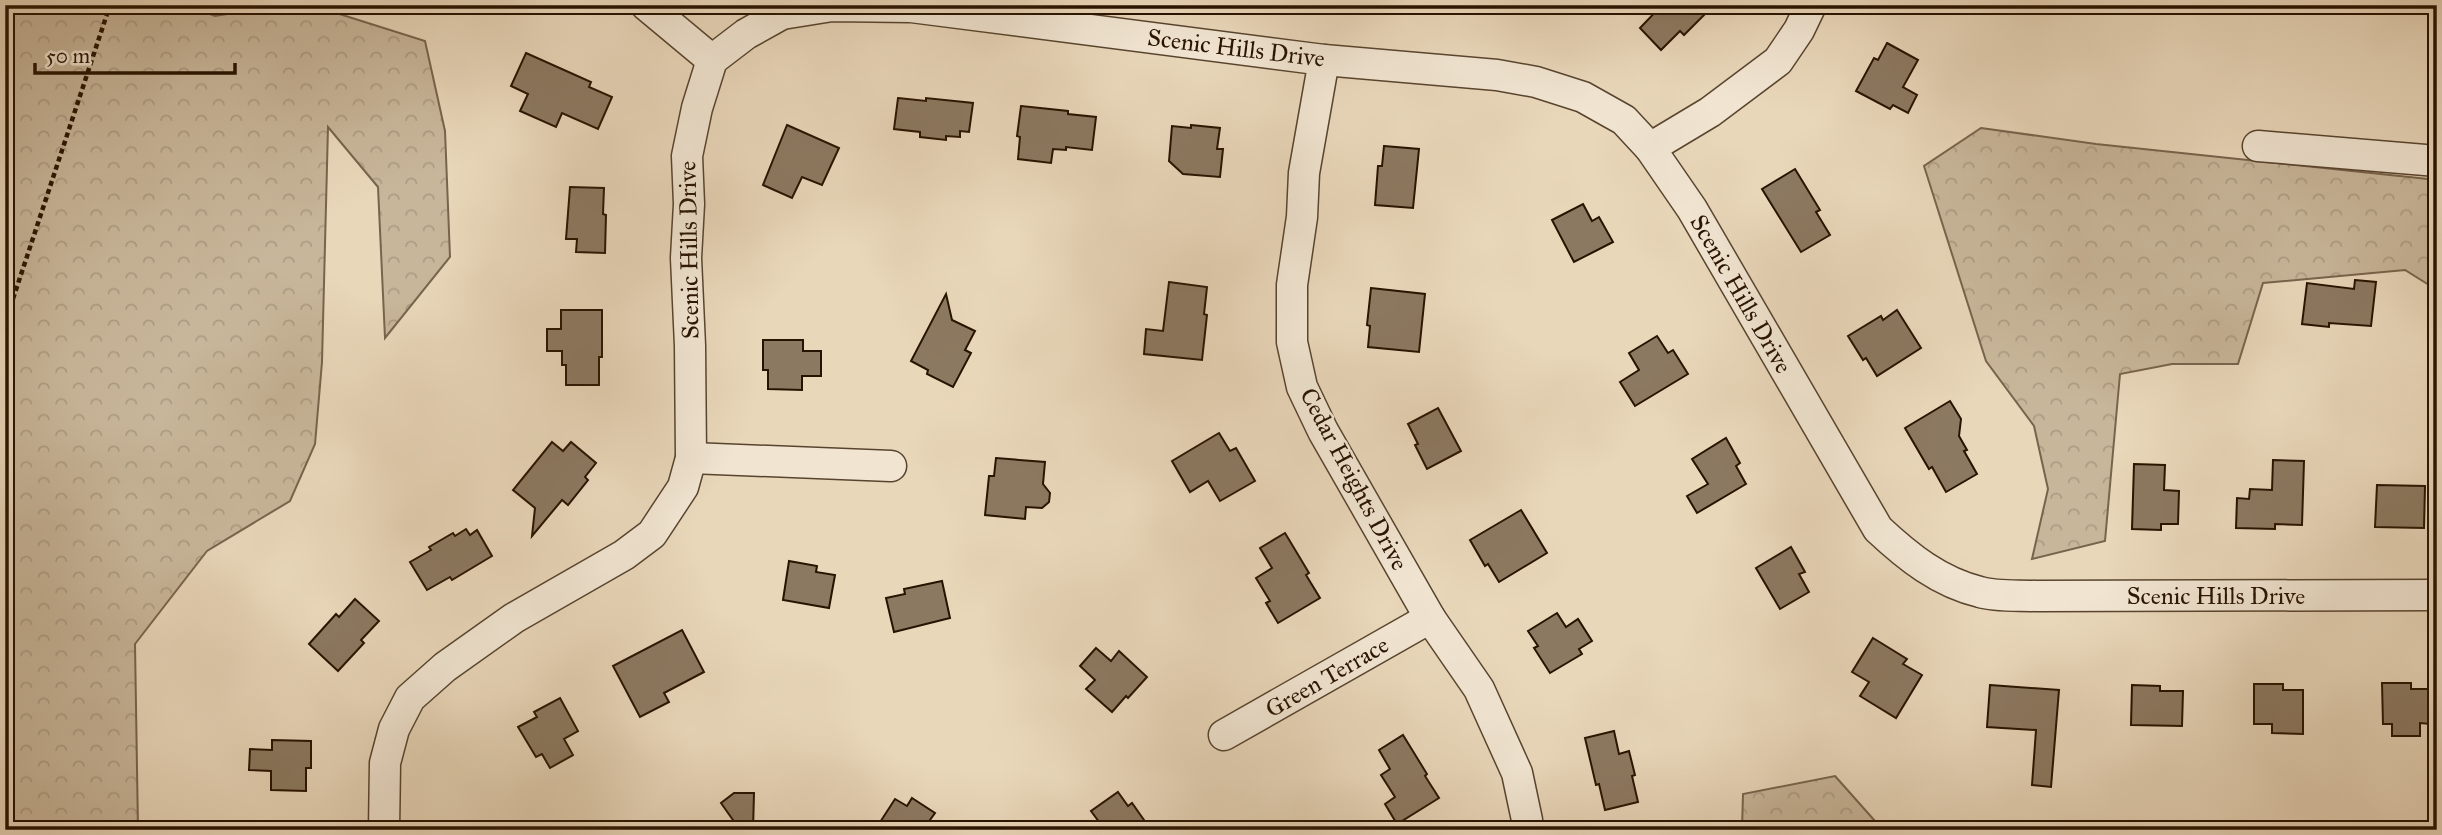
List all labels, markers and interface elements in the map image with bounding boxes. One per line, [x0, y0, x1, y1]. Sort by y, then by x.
street label: Scenic Hills Drive [1146, 22, 1326, 74]
scale bar [35, 32, 234, 76]
text: 50 m [46, 43, 91, 69]
street label: Scenic Hills Drive [672, 161, 706, 339]
street label: Scenic Hills Drive [1683, 209, 1799, 379]
street label: Cedar Heights Drive [1293, 383, 1415, 575]
street label: Scenic Hills Drive [2127, 581, 2305, 611]
street label: Green Terrace [1260, 630, 1394, 724]

